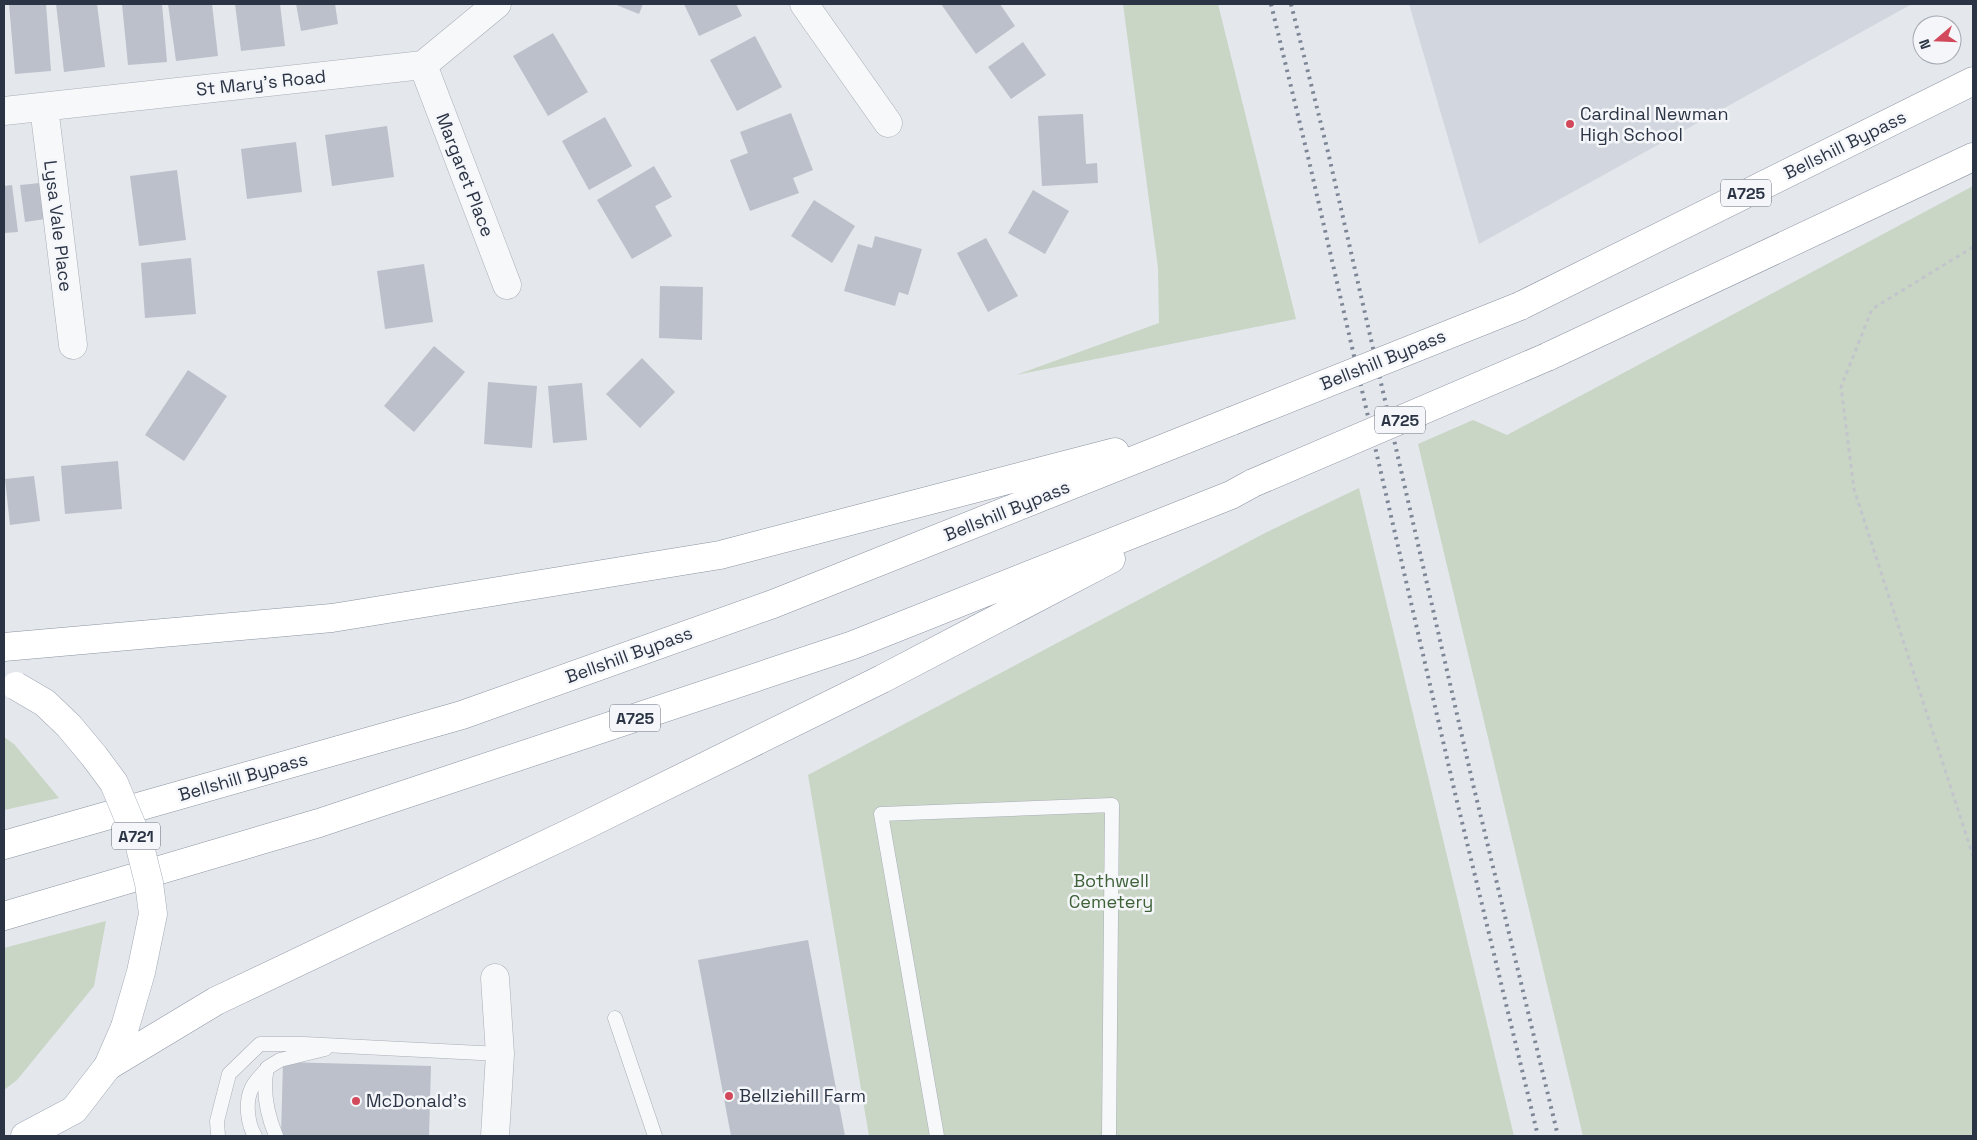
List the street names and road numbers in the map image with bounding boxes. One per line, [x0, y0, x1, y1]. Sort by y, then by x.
street label: St Mary's Road [195, 64, 327, 101]
street label: Bellshill Bypass [1780, 105, 1910, 184]
street label: Margaret Place [431, 110, 500, 240]
street label: Lysa Vale Place [39, 159, 78, 293]
road number: A725 [1721, 180, 1771, 207]
street label: Bellshill Bypass [1317, 324, 1449, 395]
road number: A725 [1375, 406, 1425, 434]
street label: Bellshill Bypass [941, 475, 1073, 546]
street label: Bellshill Bypass [562, 621, 695, 688]
road number: A725 [610, 704, 660, 731]
street label: Bellshill Bypass [176, 747, 310, 806]
road number: A721 [112, 822, 160, 849]

